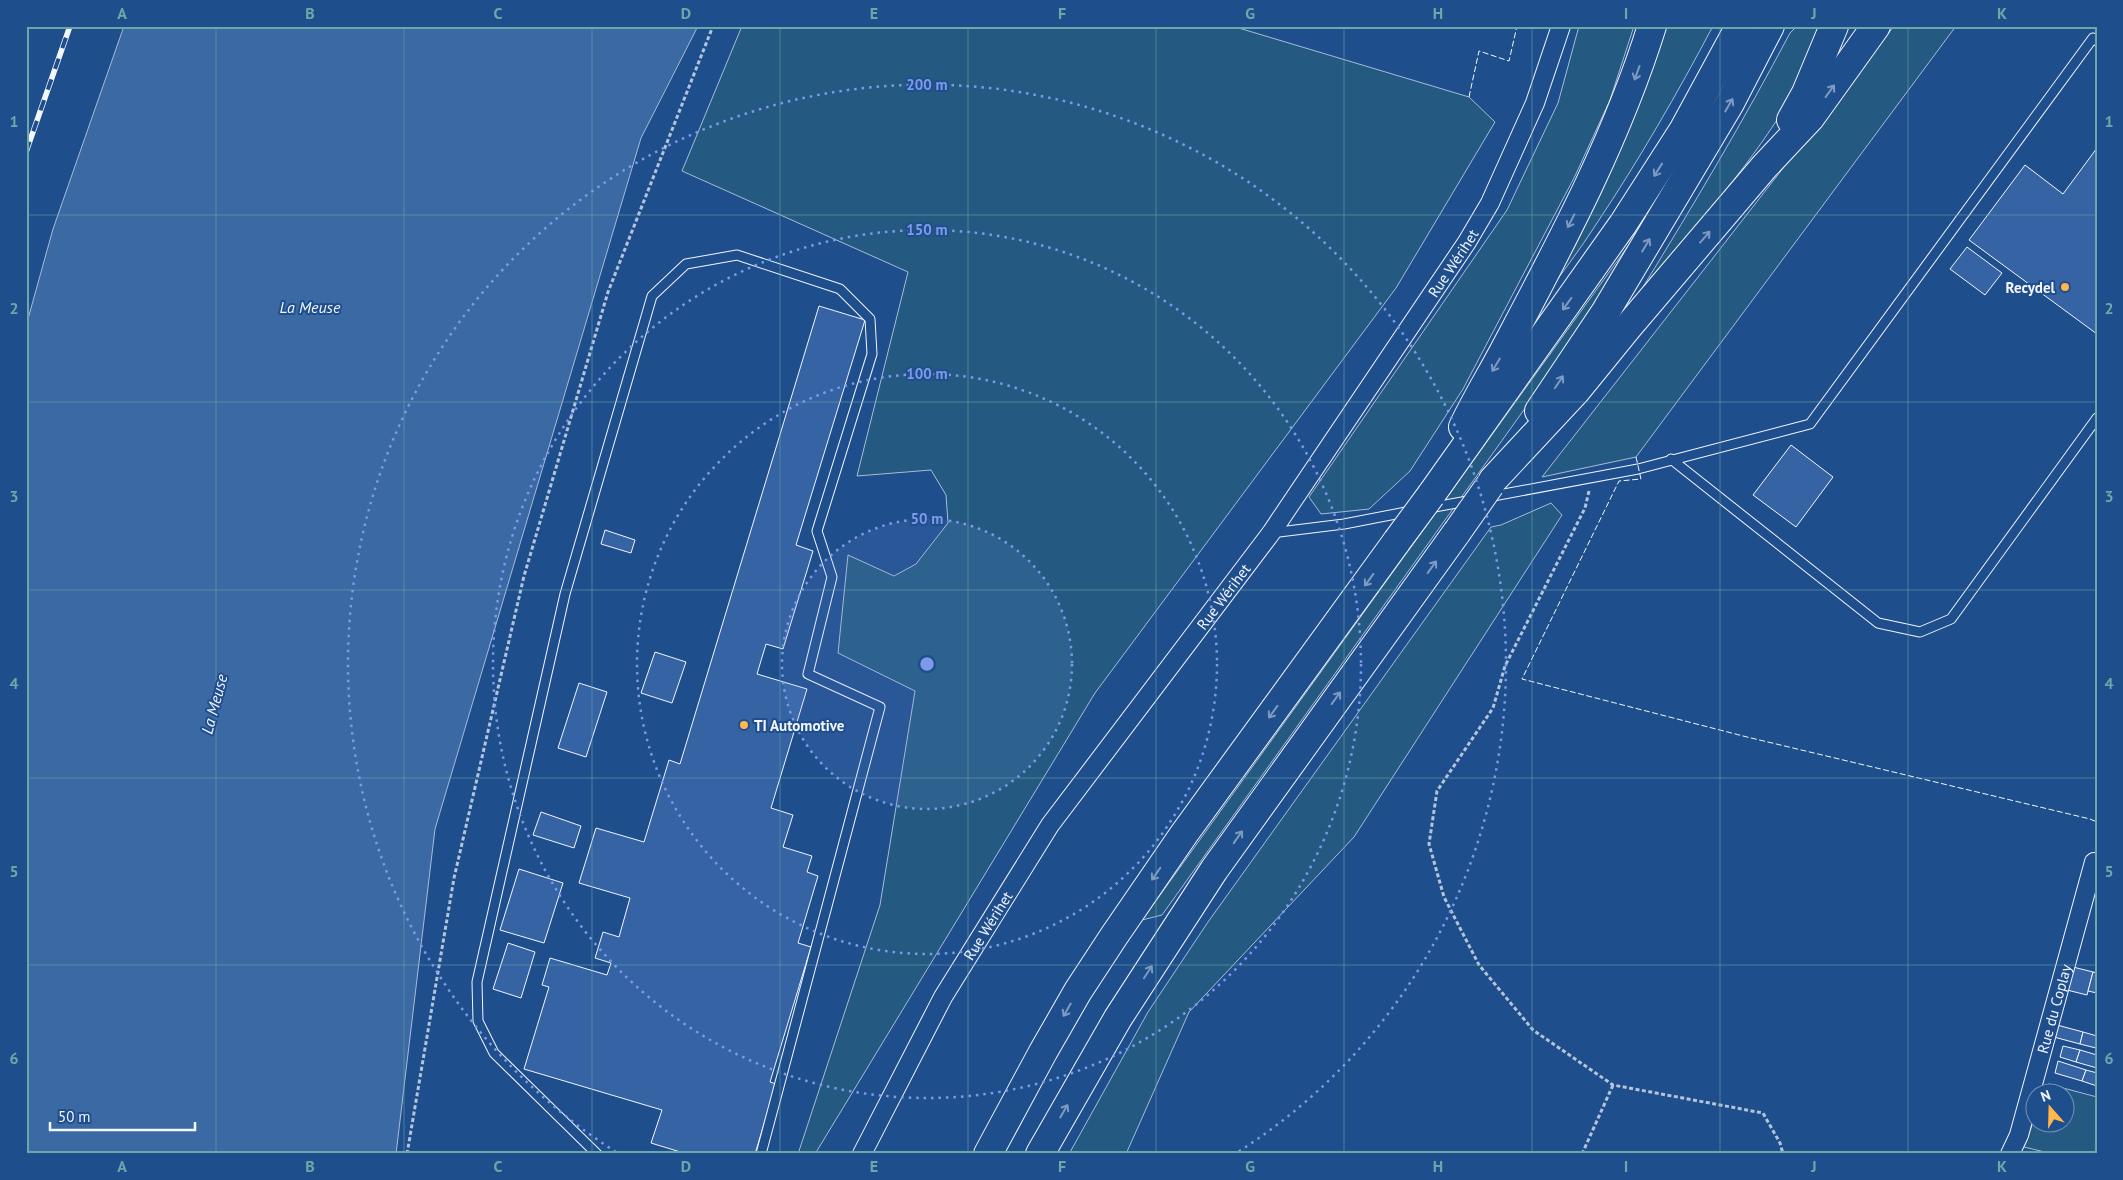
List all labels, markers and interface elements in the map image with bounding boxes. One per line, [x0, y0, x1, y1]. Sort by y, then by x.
text: A [117, 3, 127, 23]
text: B [305, 3, 315, 23]
text: C [494, 3, 503, 23]
text: D [681, 3, 691, 23]
text: E [870, 3, 878, 23]
text: F [1058, 3, 1066, 23]
text: G [1245, 3, 1255, 23]
text: H [1433, 3, 1443, 23]
text: I [1624, 3, 1628, 23]
text: J [1810, 3, 1817, 23]
text: K [1997, 3, 2007, 23]
one-way arrow [1632, 64, 1641, 80]
text: 200 m [906, 75, 948, 94]
one-way arrow [1825, 84, 1835, 98]
one-way arrow [1724, 97, 1734, 112]
text: 1 [9, 111, 19, 131]
text: 1 [2104, 111, 2114, 131]
one-way arrow [1653, 163, 1663, 177]
one-way arrow [1566, 213, 1575, 228]
text: 150 m [906, 220, 948, 239]
street label: Rue Wérihet [1423, 225, 1482, 301]
one-way arrow [1700, 231, 1711, 244]
one-way arrow [1642, 238, 1652, 252]
place label: Recydel [2006, 278, 2056, 297]
marker: Recydel [2059, 281, 2071, 293]
water label: La Meuse [280, 297, 341, 317]
one-way arrow [1562, 297, 1572, 311]
text: 2 [9, 298, 19, 318]
text: 2 [2104, 298, 2114, 318]
one-way arrow [1490, 358, 1500, 372]
text: 100 m [906, 364, 948, 383]
one-way arrow [1554, 375, 1564, 389]
text: 3 [9, 486, 19, 506]
text: 3 [2104, 486, 2114, 506]
text: 50 m [911, 509, 943, 528]
street label: Rue Wérihet [1192, 560, 1254, 633]
one-way arrow [1426, 561, 1437, 574]
one-way arrow [1363, 573, 1374, 587]
centre of rings [918, 655, 936, 673]
water label: La Meuse [196, 671, 232, 736]
text: 4 [9, 673, 19, 693]
text: 4 [2104, 673, 2114, 693]
one-way arrow [1331, 692, 1341, 706]
one-way arrow [1268, 705, 1278, 719]
place label: TI Automotive [754, 716, 845, 735]
marker: TI Automotive [738, 719, 750, 731]
one-way arrow [1232, 830, 1243, 844]
text: 5 [9, 861, 19, 881]
text: 5 [2104, 861, 2114, 881]
one-way arrow [1151, 867, 1161, 881]
street label: Rue Wérihet [959, 887, 1016, 963]
street label: Rue du Coplay [2032, 962, 2075, 1055]
one-way arrow [1142, 965, 1153, 979]
one-way arrow [1062, 1003, 1072, 1017]
text: 6 [9, 1048, 19, 1068]
text: 6 [2104, 1048, 2114, 1068]
north arrow [2026, 1082, 2076, 1132]
text: N [2038, 1086, 2053, 1106]
scale bar [50, 1100, 195, 1132]
one-way arrow [1059, 1104, 1069, 1119]
text: 50 m [58, 1107, 91, 1126]
text: A [117, 1156, 127, 1176]
text: B [305, 1156, 315, 1176]
text: C [494, 1156, 503, 1176]
text: D [681, 1156, 691, 1176]
text: E [870, 1156, 878, 1176]
text: F [1058, 1156, 1066, 1176]
text: G [1245, 1156, 1255, 1176]
text: H [1433, 1156, 1443, 1176]
text: I [1624, 1156, 1628, 1176]
text: J [1810, 1156, 1817, 1176]
text: K [1997, 1156, 2007, 1176]

